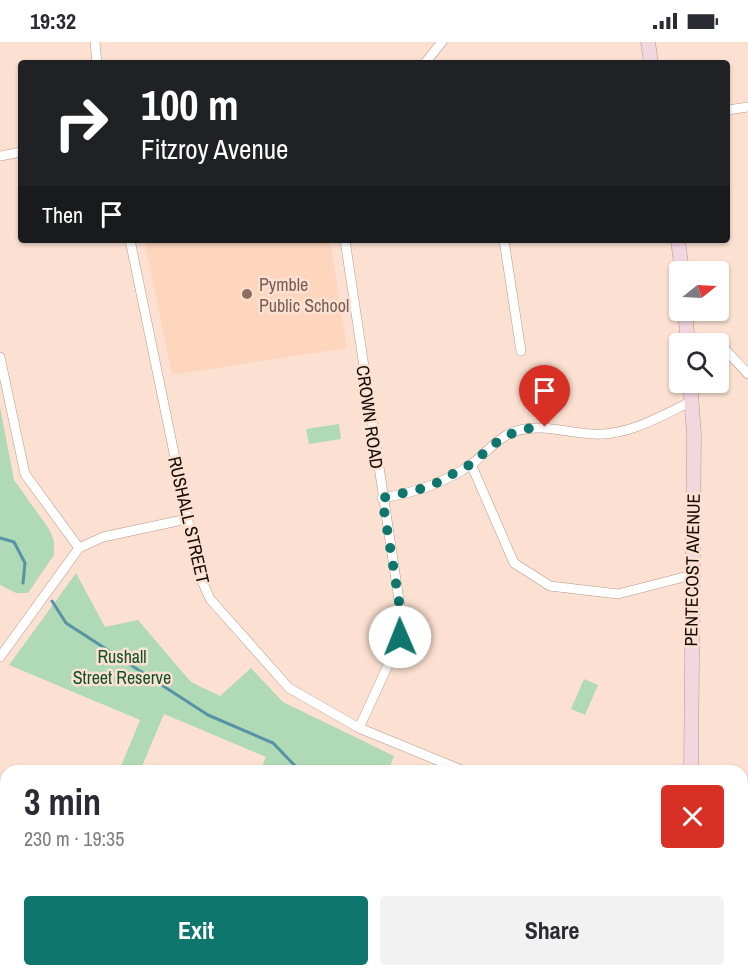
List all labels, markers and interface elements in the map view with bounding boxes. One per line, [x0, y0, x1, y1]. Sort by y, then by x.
text: 19:32 [30, 6, 76, 36]
text: 100 m [141, 77, 239, 133]
icon: right [42, 84, 120, 162]
text: Fitzroy Avenue [141, 131, 288, 167]
icon: arrive [95, 198, 128, 231]
text: Then [42, 200, 83, 230]
north arrow [669, 261, 729, 321]
map controls [669, 261, 729, 393]
place label: Pymble Public School [259, 272, 349, 318]
marker: Pymble Public School [240, 287, 254, 301]
button: search [669, 333, 729, 393]
street label: CROWN ROAD [350, 364, 390, 470]
pin [519, 365, 570, 427]
icon: arrive [528, 374, 561, 407]
street label: RUSHALL STREET [162, 454, 216, 586]
street label: PENTECOST AVENUE [678, 493, 706, 647]
position arrow [368, 605, 432, 669]
park label: Rushall Street Reserve [73, 644, 171, 690]
text: 3 min [24, 778, 101, 826]
button: close [661, 785, 724, 848]
text: 230 m · 19:35 [24, 825, 124, 852]
button: Exit [24, 896, 368, 965]
button: Share [380, 896, 724, 965]

